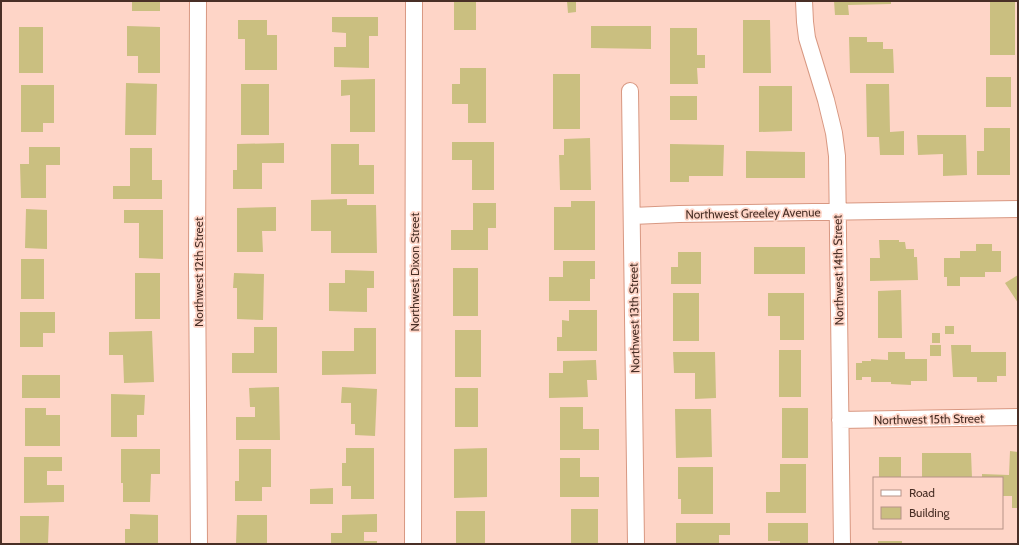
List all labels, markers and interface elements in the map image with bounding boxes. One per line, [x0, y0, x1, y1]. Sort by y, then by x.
street label: Northwest Greeley Avenue [685, 204, 821, 222]
street label: Northwest Dixon Street [407, 212, 422, 332]
street label: Northwest 14th Street [830, 215, 846, 325]
street label: Northwest 12th Street [191, 217, 206, 327]
street label: Northwest 13th Street [626, 263, 642, 373]
street label: Northwest 15th Street [874, 411, 984, 427]
legend [873, 477, 1003, 529]
text: Road [909, 485, 935, 500]
text: Building [909, 505, 951, 520]

